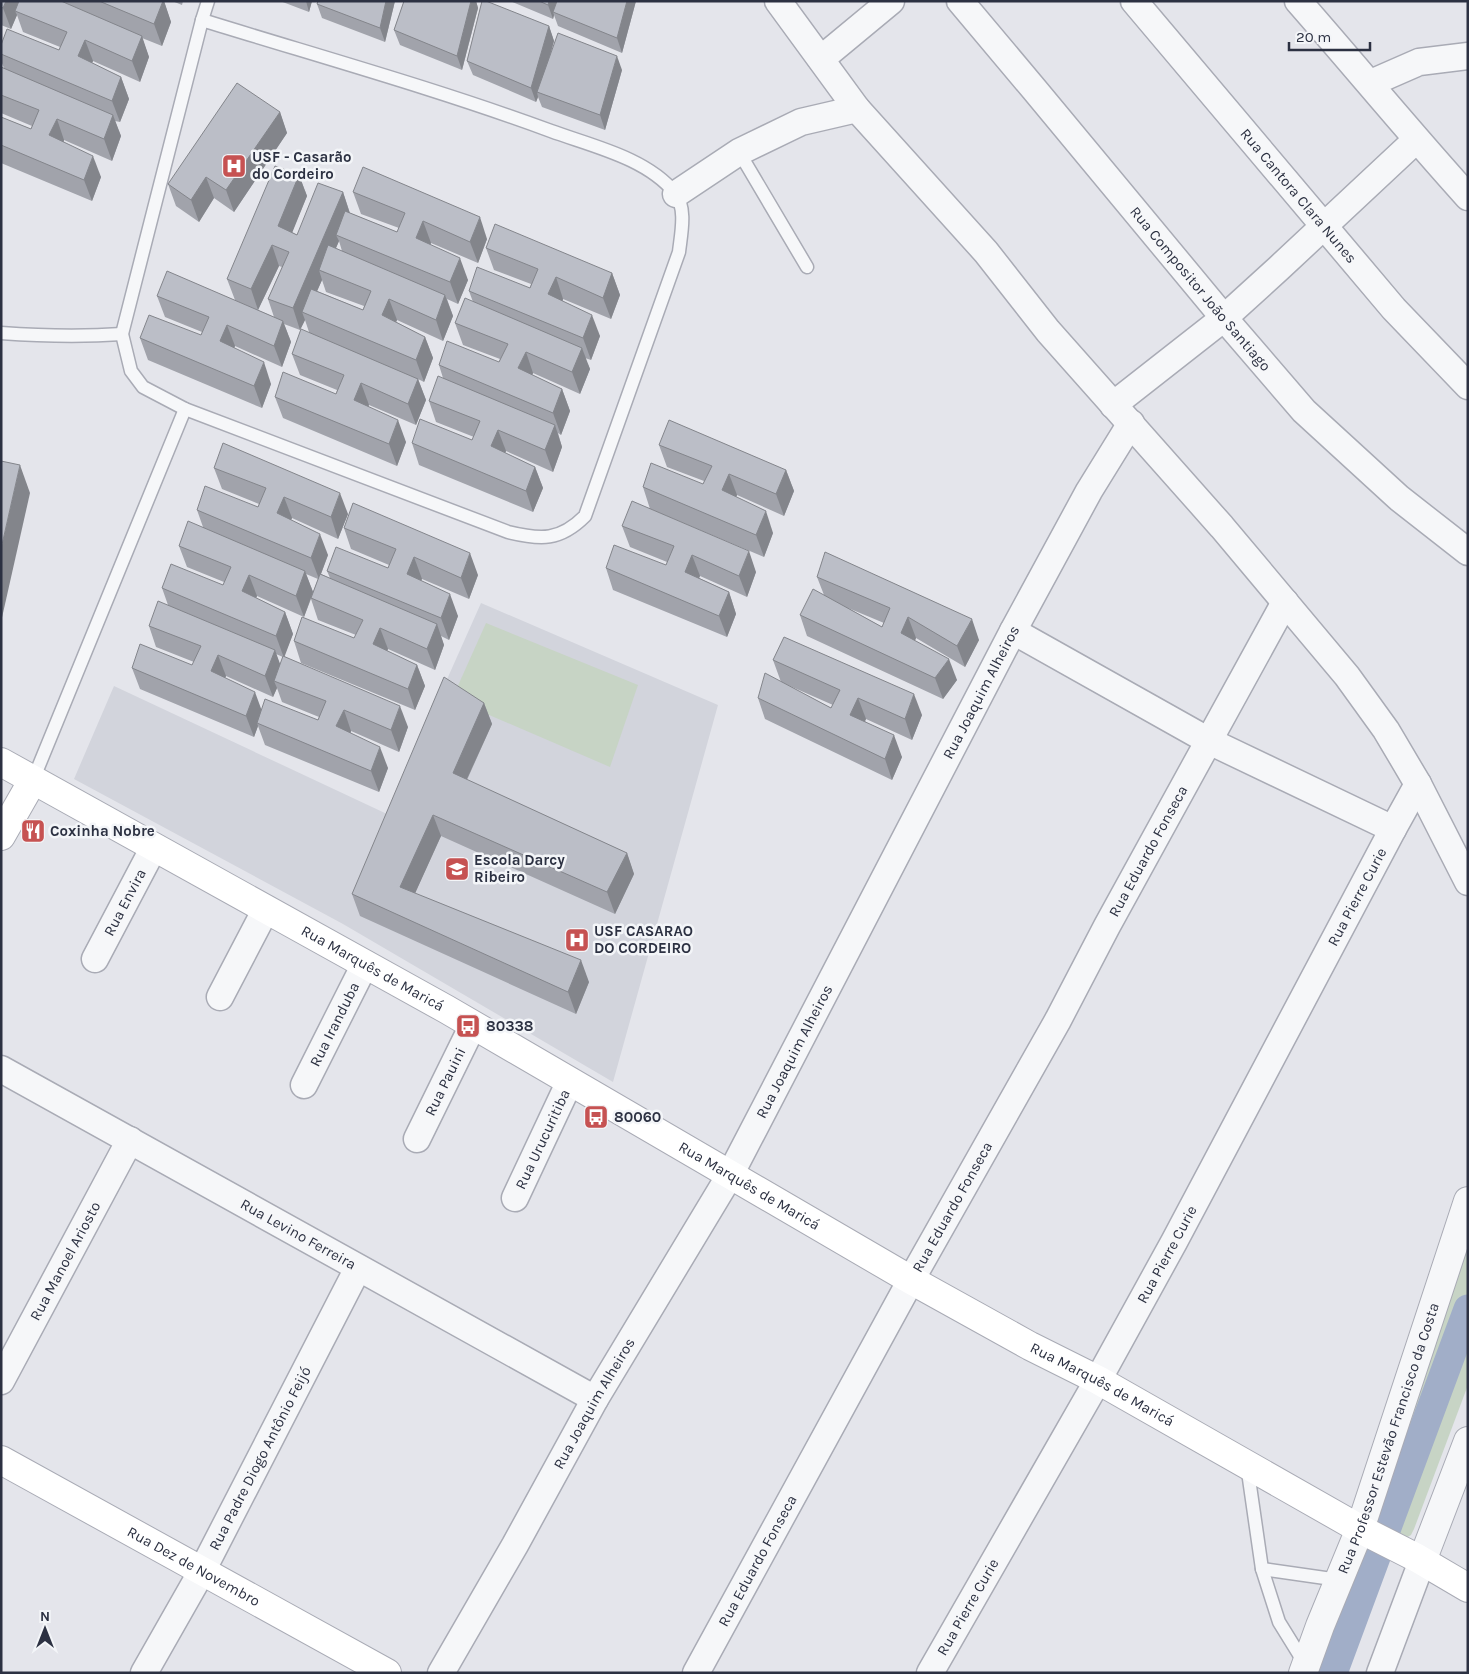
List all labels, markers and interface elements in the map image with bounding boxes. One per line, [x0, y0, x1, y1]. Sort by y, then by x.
scale bar [1289, 20, 1370, 52]
text: 20 m [1296, 28, 1331, 46]
street label: Rua Cantora Clara Nunes [1237, 125, 1360, 267]
place label: USF - Casarão do Cordeiro [252, 148, 351, 183]
hospital icon: USF - Casarão do Cordeiro [221, 153, 247, 179]
street label: Rua Compositor João Santiago [1126, 203, 1275, 375]
street label: Rua Joaquim Alheiros [939, 622, 1023, 762]
street label: Rua Eduardo Fonseca [1105, 782, 1191, 920]
restaurant icon: Coxinha Nobre [20, 818, 46, 844]
place label: Coxinha Nobre [50, 822, 155, 840]
street label: Rua Pierre Curie [1324, 845, 1390, 949]
place label: Escola Darcy Ribeiro [474, 851, 565, 886]
school or university icon: Escola Darcy Ribeiro [444, 856, 470, 882]
street label: Rua Envira [100, 866, 150, 939]
street label: Rua Marquês de Maricá [298, 921, 447, 1015]
place label: USF CASARAO DO CORDEIRO [594, 922, 693, 957]
hospital icon: USF CASARAO DO CORDEIRO [564, 927, 590, 953]
street label: Rua Iranduba [306, 979, 363, 1070]
street label: Rua Joaquim Alheiros [752, 982, 836, 1121]
bus stop icon: 80338 [455, 1013, 481, 1039]
place label: 80338 [486, 1017, 534, 1035]
street label: Rua Pauini [421, 1044, 470, 1119]
street label: Rua Urucuritiba [511, 1086, 574, 1192]
bus stop icon: 80060 [583, 1104, 609, 1130]
place label: 80060 [614, 1108, 661, 1126]
street label: Rua Marquês de Maricá [675, 1138, 823, 1234]
street label: Rua Eduardo Fonseca [908, 1138, 996, 1275]
street label: Rua Levino Ferreira [237, 1195, 359, 1273]
street label: Rua Manoel Ariosto [26, 1199, 104, 1324]
street label: Rua Pierre Curie [1133, 1202, 1201, 1306]
street label: Rua Professor Estevão Francisco da Costa [1334, 1300, 1443, 1576]
street label: Rua Joaquim Alheiros [549, 1335, 639, 1472]
street label: Rua Marquês de Maricá [1027, 1339, 1177, 1430]
street label: Rua Padre Diogo Antônio Feijó [205, 1363, 315, 1553]
street label: Rua Eduardo Fonseca [714, 1492, 801, 1630]
street label: Rua Dez de Novembro [124, 1522, 263, 1610]
street label: Rua Pierre Curie [933, 1555, 1003, 1659]
north arrow [20, 1604, 70, 1654]
text: N [40, 1608, 50, 1625]

